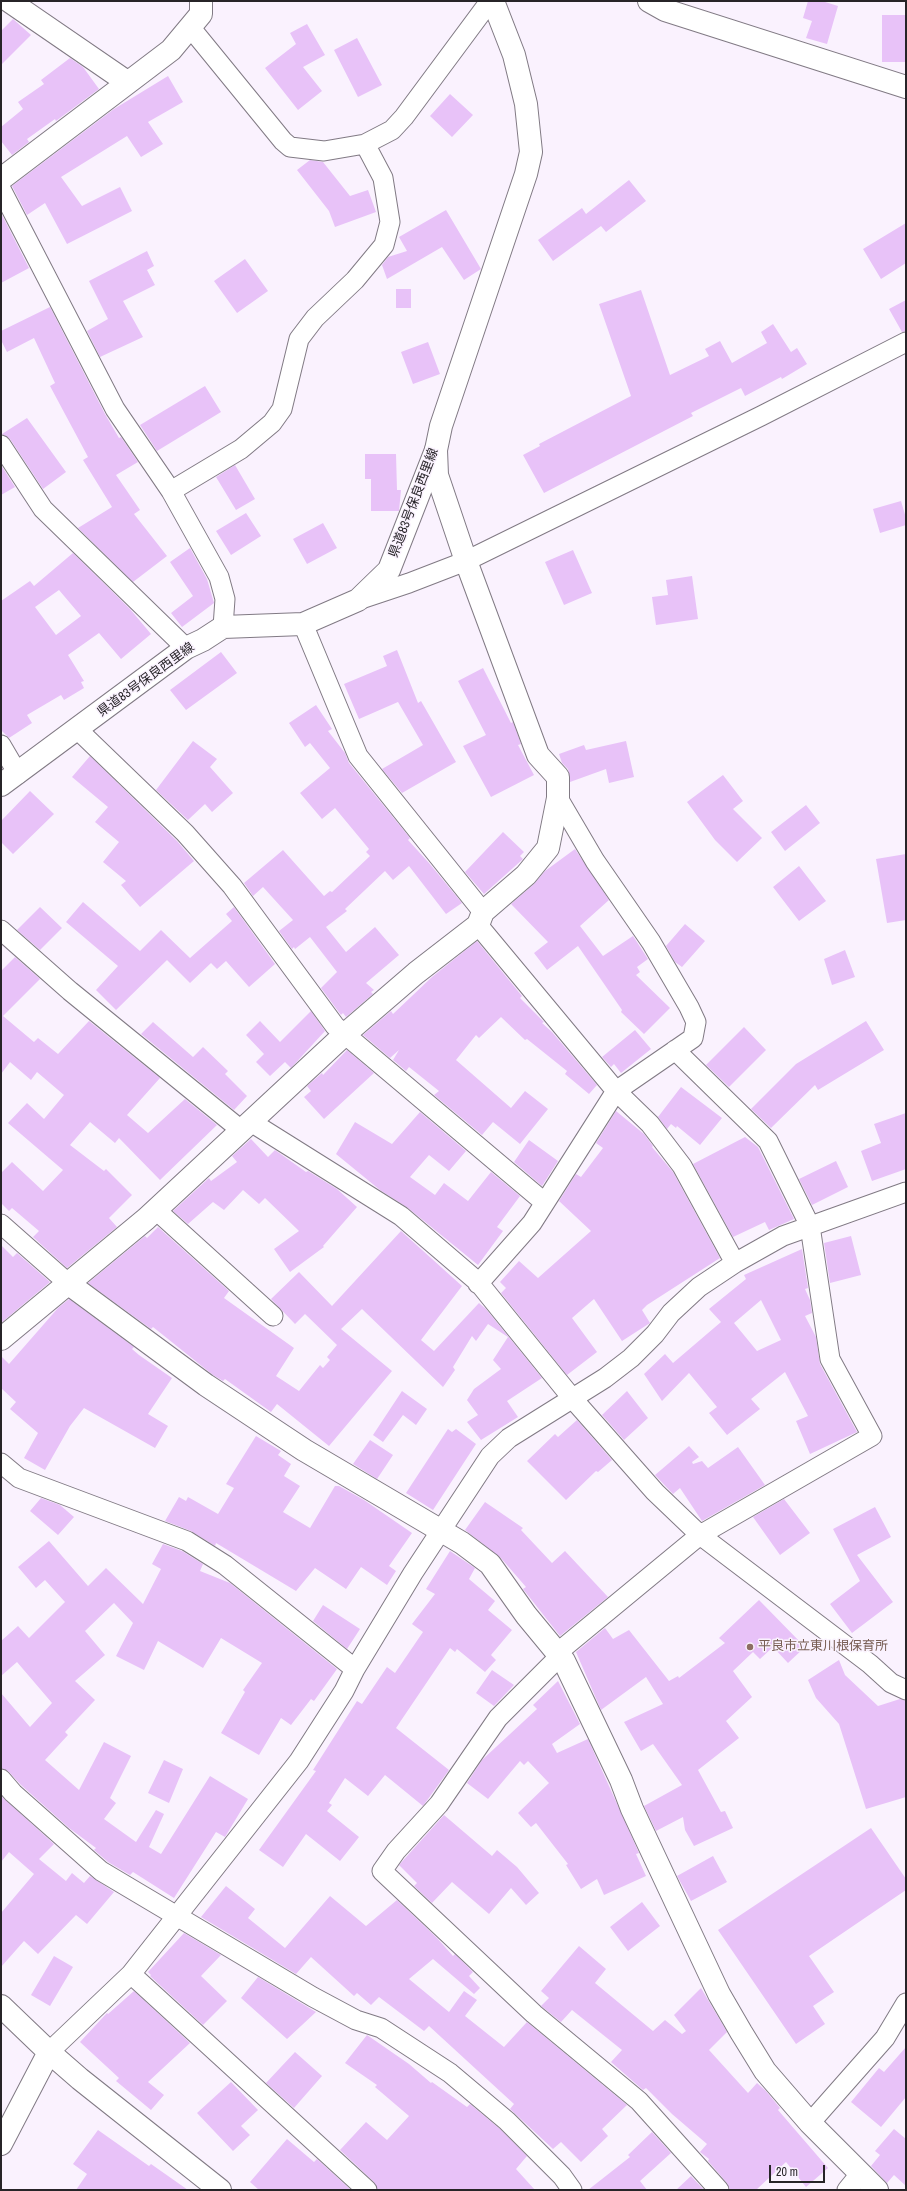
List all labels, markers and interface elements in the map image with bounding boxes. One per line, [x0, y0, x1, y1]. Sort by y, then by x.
street label: 県道83号保良西里線 [386, 446, 442, 560]
street label: 県道83号保良西里線 [95, 640, 197, 720]
place label: 平良市立東川根保育所 [758, 1639, 888, 1655]
marker: 平良市立東川根保育所 [745, 1642, 755, 1652]
scale bar [771, 2157, 827, 2183]
text: 20 m [776, 2164, 798, 2180]

